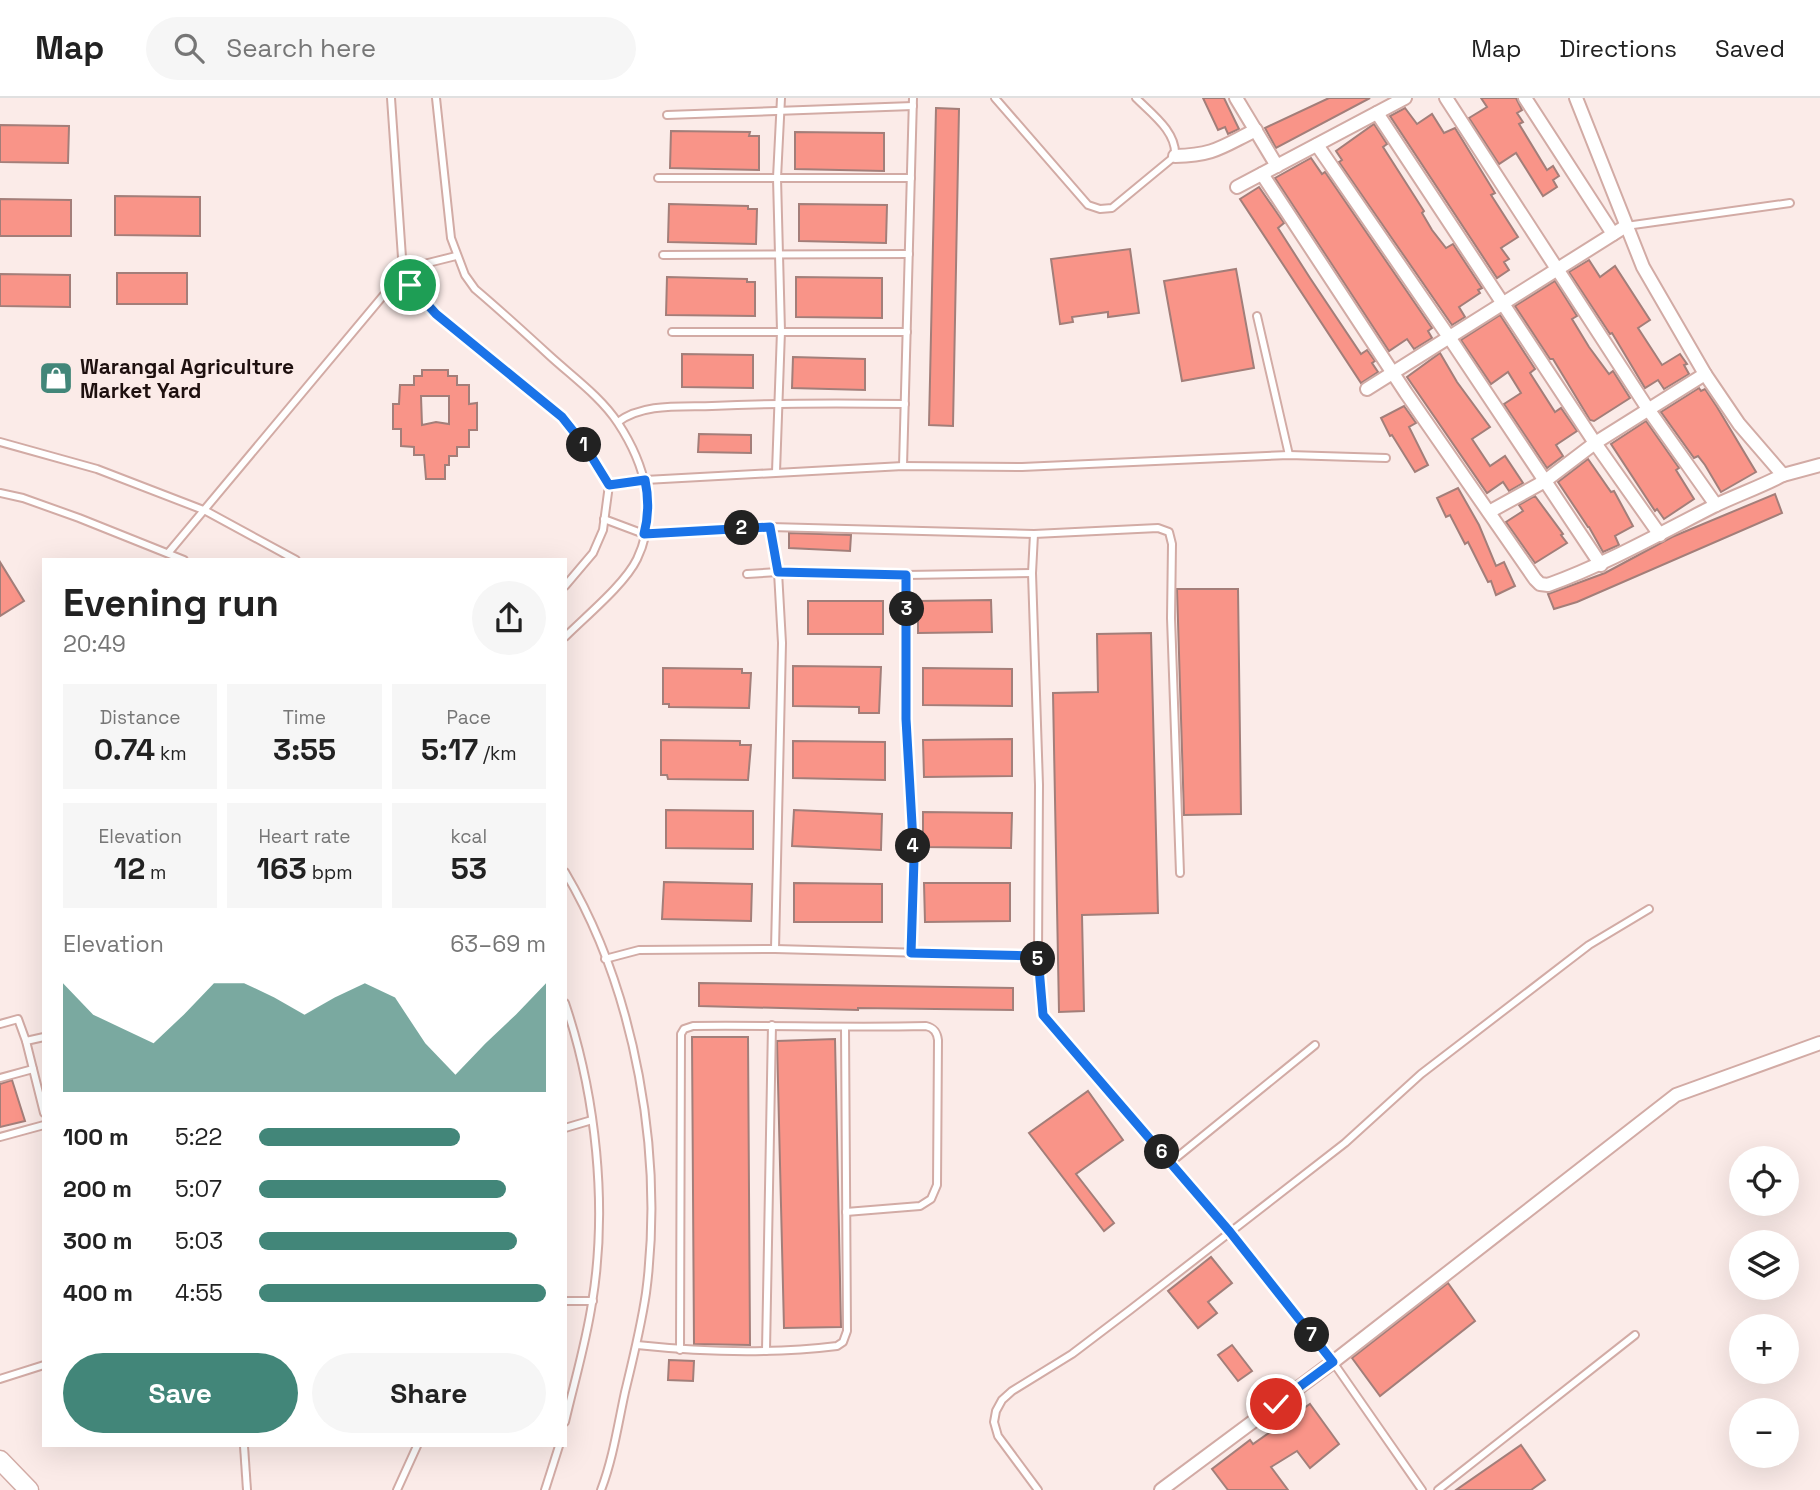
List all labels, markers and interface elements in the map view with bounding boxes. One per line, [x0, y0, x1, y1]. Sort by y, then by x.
search box [146, 17, 636, 80]
text: Map [35, 27, 104, 69]
icon: search [170, 29, 208, 67]
text: Search here [226, 31, 376, 65]
text: Map [1471, 33, 1521, 64]
text: Directions [1559, 33, 1677, 64]
text: Saved [1715, 33, 1785, 64]
pin [380, 255, 440, 315]
icon: arrive [391, 266, 429, 304]
place label: Warangal Agriculture Market Yard [80, 353, 294, 404]
shop icon: Warangal Agriculture Market Yard [37, 359, 75, 397]
pin: 1 [566, 428, 602, 462]
text: 1 [579, 432, 588, 457]
pin: 2 [724, 510, 760, 546]
text: 2 [736, 515, 747, 540]
text: Evening run [63, 579, 279, 627]
button: share [472, 581, 546, 655]
pin: 3 [890, 592, 925, 626]
text: 3 [901, 596, 912, 621]
text: 20:49 [63, 629, 126, 659]
text: Distance [100, 705, 181, 730]
text: Time [283, 705, 326, 730]
text: Pace [447, 705, 491, 730]
text: 0.74 [94, 730, 155, 769]
text: 3:55 [273, 730, 336, 769]
text: 5:17 [421, 730, 478, 769]
text: km [155, 741, 187, 766]
text: /km [478, 741, 517, 766]
text: Elevation [99, 824, 182, 849]
text: Heart rate [258, 824, 351, 849]
text: kcal [450, 824, 487, 849]
pin: 4 [895, 828, 930, 864]
text: 4 [906, 833, 919, 858]
text: 12 [114, 849, 145, 888]
text: 163 [256, 849, 307, 888]
text: 53 [451, 849, 487, 888]
text: m [145, 860, 166, 885]
text: bpm [307, 860, 353, 885]
text: Elevation [63, 929, 164, 959]
text: 63–69 m [450, 929, 546, 959]
pin: 5 [1020, 942, 1056, 976]
text: 5 [1032, 946, 1043, 971]
text: 100 m [63, 1122, 129, 1152]
text: 5:22 [175, 1122, 222, 1152]
pin: 6 [1144, 1134, 1180, 1170]
text: 6 [1156, 1139, 1167, 1164]
map controls [1729, 1146, 1799, 1468]
button: locate [1729, 1146, 1799, 1216]
text: 200 m [63, 1174, 132, 1204]
text: 5:07 [175, 1174, 222, 1204]
text: 300 m [63, 1226, 132, 1256]
text: 5:03 [175, 1226, 223, 1256]
button: layers [1729, 1230, 1799, 1300]
text: 400 m [63, 1278, 133, 1308]
text: 4:55 [175, 1278, 223, 1308]
button: + [1729, 1314, 1799, 1384]
pin: 7 [1294, 1318, 1330, 1352]
text: 7 [1306, 1322, 1317, 1347]
button: Save [63, 1353, 298, 1433]
button: Share [312, 1353, 546, 1433]
pin [1246, 1374, 1306, 1434]
icon: check [1257, 1385, 1295, 1423]
button: − [1729, 1398, 1799, 1468]

